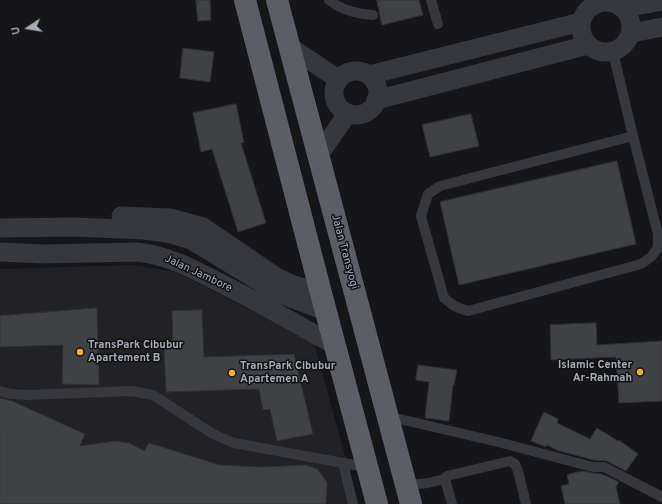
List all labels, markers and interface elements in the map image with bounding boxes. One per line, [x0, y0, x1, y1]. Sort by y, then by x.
north arrow [8, 8, 48, 48]
text: U [9, 25, 24, 36]
street label: Jalan Transyogi [328, 213, 360, 291]
street label: Jalan Jambore [162, 253, 234, 295]
place label: TransPark Cibubur Apartement B [88, 339, 183, 365]
marker: TransPark Cibubur Apartement B [75, 347, 85, 357]
place label: Islamic Center Ar-Rahmah [558, 359, 632, 385]
place label: TransPark Cibubur Apartemen A [240, 360, 335, 386]
marker: Islamic Center Ar-Rahmah [635, 367, 645, 377]
marker: TransPark Cibubur Apartemen A [227, 368, 237, 378]

